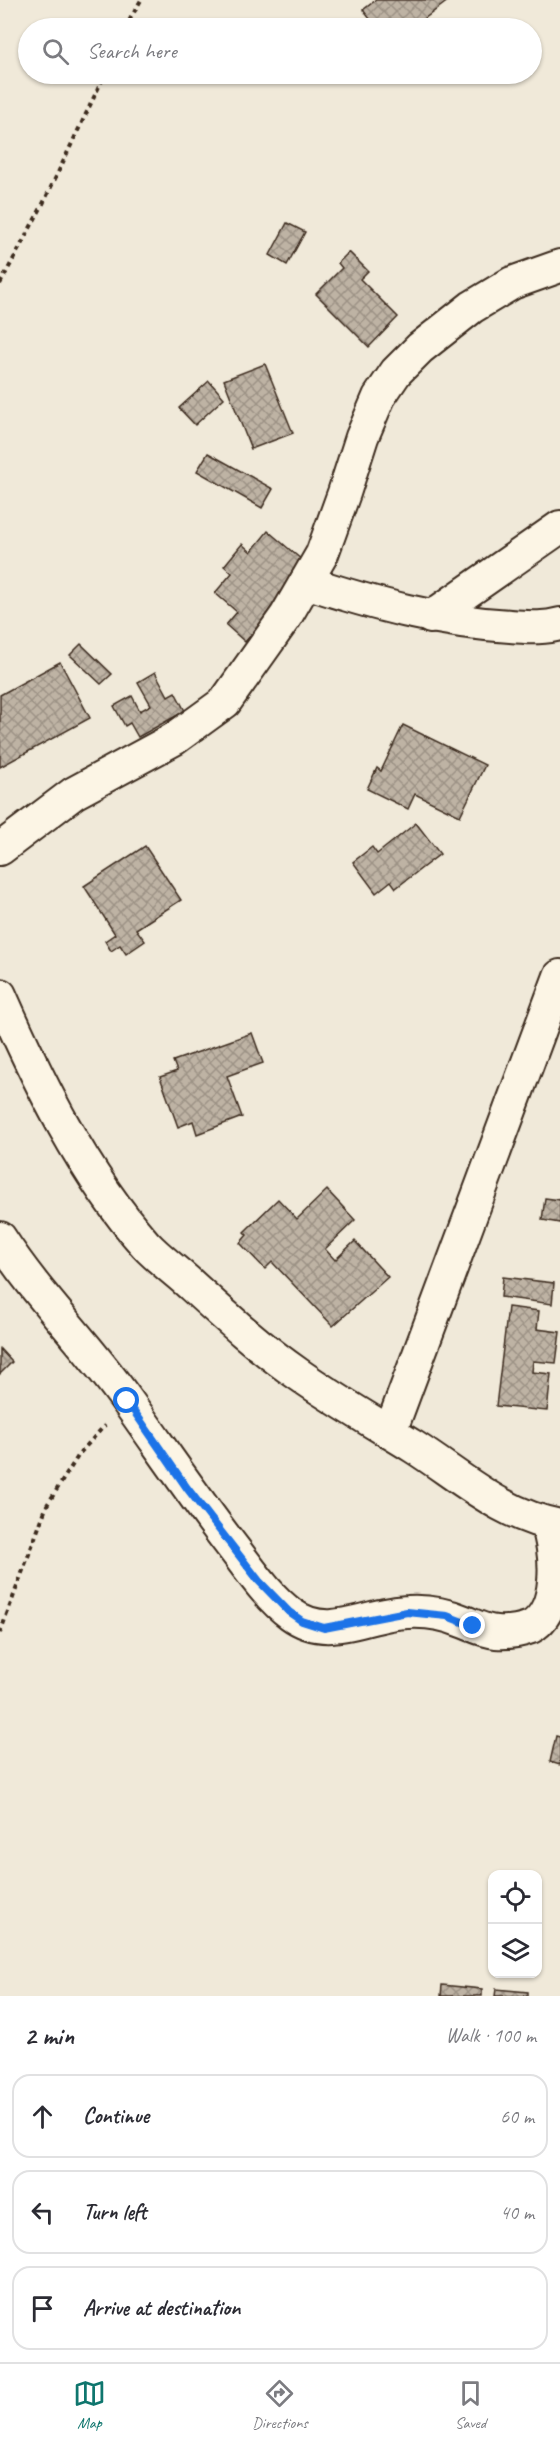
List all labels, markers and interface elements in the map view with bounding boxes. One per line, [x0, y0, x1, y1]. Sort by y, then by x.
search box [18, 18, 542, 84]
icon: search [39, 35, 72, 68]
text: Search here [87, 37, 177, 65]
route start [113, 1387, 139, 1413]
route end [459, 1612, 485, 1638]
map controls [488, 1870, 542, 1978]
button: locate [488, 1870, 542, 1924]
button: layers [488, 1924, 542, 1978]
text: 2 min [24, 2019, 74, 2052]
text: Walk · 100 m [446, 2023, 536, 2048]
icon: ahead [26, 2100, 59, 2133]
text: Continue [83, 2102, 149, 2130]
text: 60 m [500, 2104, 534, 2129]
icon: left [26, 2196, 59, 2229]
text: Turn left [83, 2198, 147, 2226]
text: 40 m [500, 2200, 534, 2225]
icon: arrive [26, 2292, 59, 2325]
text: Arrive at destination [83, 2294, 240, 2322]
tab: Map [73, 2377, 106, 2433]
tab: Directions [252, 2377, 308, 2433]
tab: Saved [454, 2377, 487, 2433]

